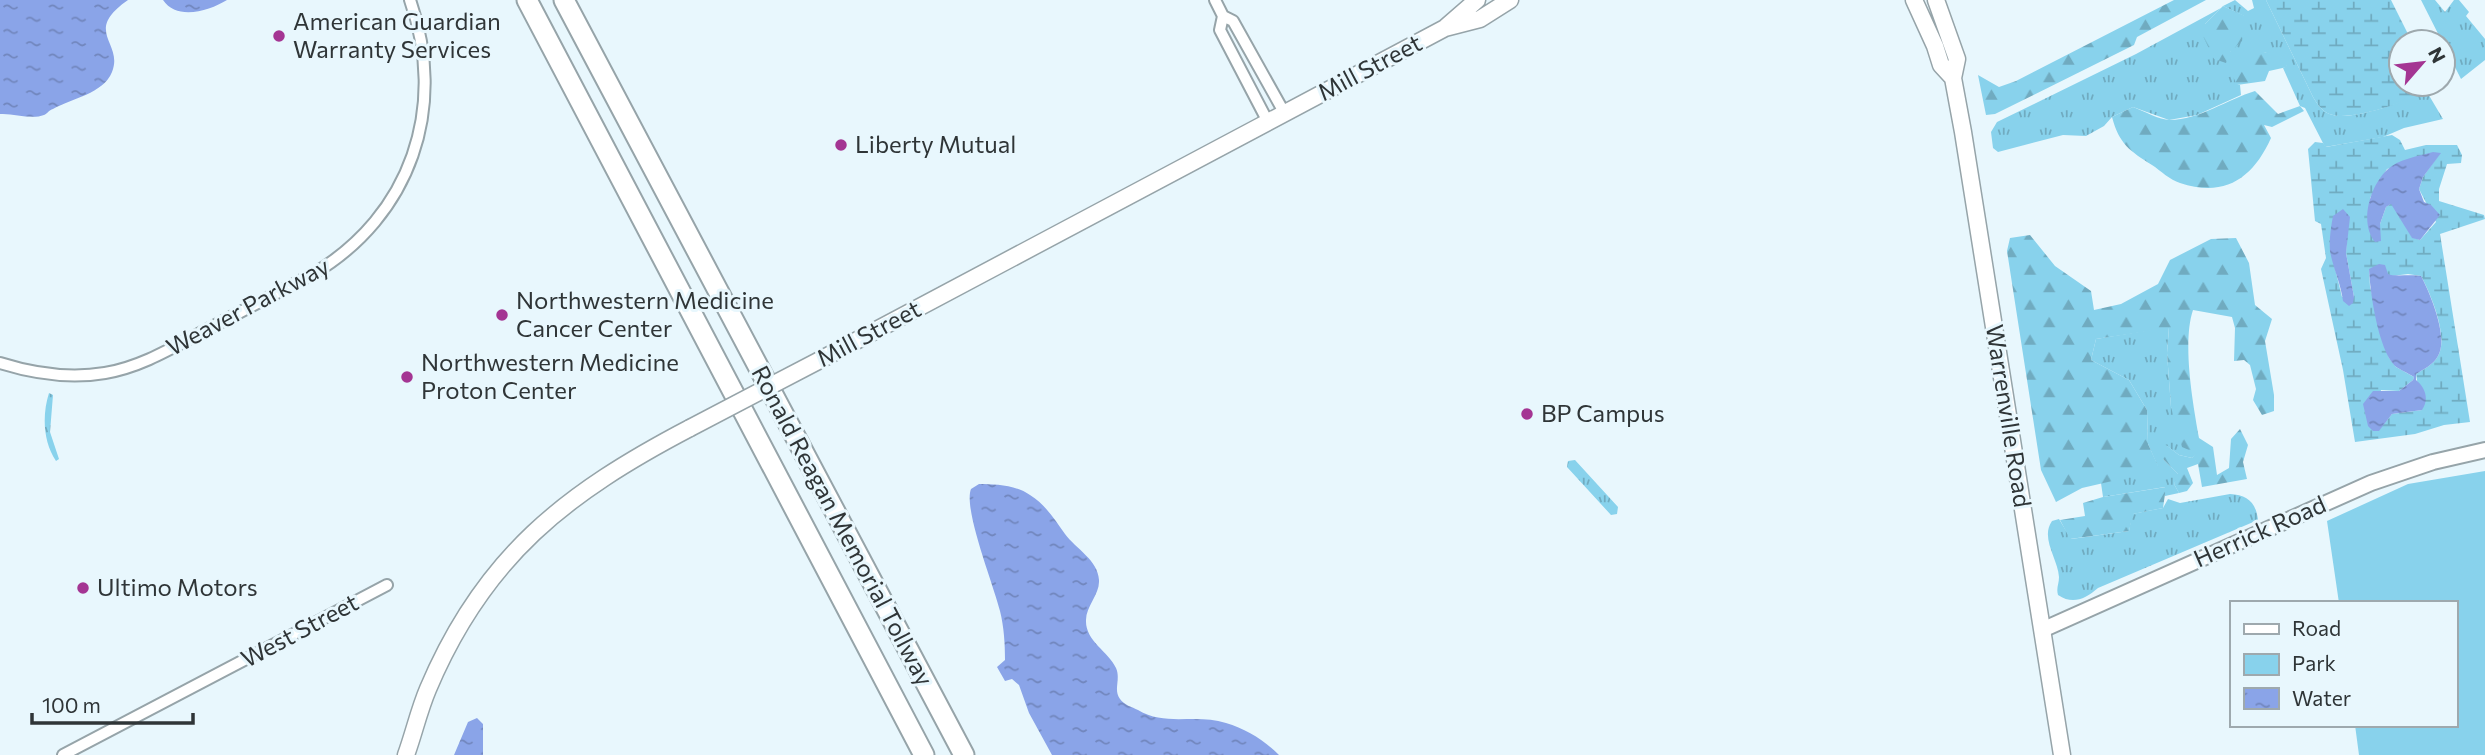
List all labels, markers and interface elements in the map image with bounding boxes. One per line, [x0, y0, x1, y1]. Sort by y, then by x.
place label: American Guardian Warranty Services [293, 6, 501, 63]
street label: Mill Street [1312, 27, 1426, 106]
marker: American Guardian Warranty Services [271, 28, 287, 44]
north arrow [2387, 28, 2457, 98]
text: N [2424, 43, 2451, 66]
place label: Liberty Mutual [855, 129, 1016, 158]
marker: Liberty Mutual [833, 137, 849, 153]
street label: Weaver Parkway [161, 251, 334, 361]
place label: Northwestern Medicine Cancer Center [516, 285, 774, 342]
street label: Mill Street [811, 293, 925, 372]
marker: Northwestern Medicine Cancer Center [494, 307, 510, 323]
street label: Warrenville Road [1981, 322, 2038, 509]
place label: Northwestern Medicine Proton Center [421, 347, 679, 404]
street label: Ronald Reagan Memorial Tollway [746, 360, 940, 690]
marker: Northwestern Medicine Proton Center [399, 369, 415, 385]
place label: BP Campus [1541, 398, 1665, 427]
marker: BP Campus [1519, 406, 1535, 422]
street label: Herrick Road [2189, 489, 2330, 573]
place label: Ultimo Motors [97, 572, 258, 601]
marker: Ultimo Motors [75, 580, 91, 596]
street label: West Street [236, 587, 363, 673]
legend [2230, 601, 2457, 727]
text: Road [2292, 615, 2341, 640]
text: Park [2292, 650, 2336, 675]
scale bar [32, 682, 192, 726]
text: Water [2292, 685, 2351, 710]
text: 100 m [42, 692, 101, 717]

